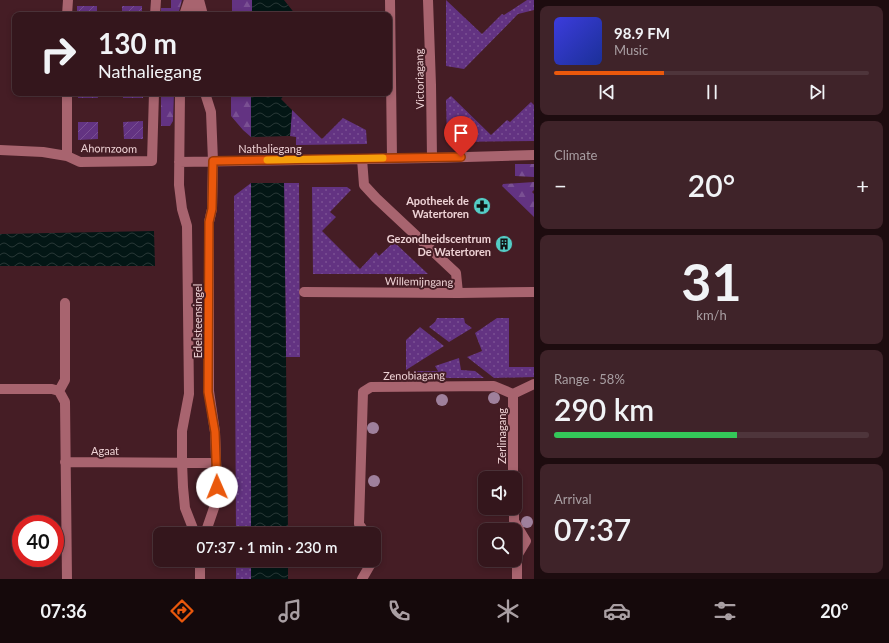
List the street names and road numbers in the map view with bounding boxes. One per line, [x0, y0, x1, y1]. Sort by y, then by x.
street label: Victoriagang [412, 48, 426, 109]
street label: Ahornzoom [81, 141, 137, 155]
street label: Nathaliegang [238, 142, 302, 155]
street label: Willemijngang [385, 274, 454, 288]
street label: Edelsteensingel [191, 284, 204, 358]
street label: Zenobiagang [383, 368, 445, 382]
street label: Zerlinagang [495, 408, 508, 464]
street label: Agaat [91, 444, 119, 457]

